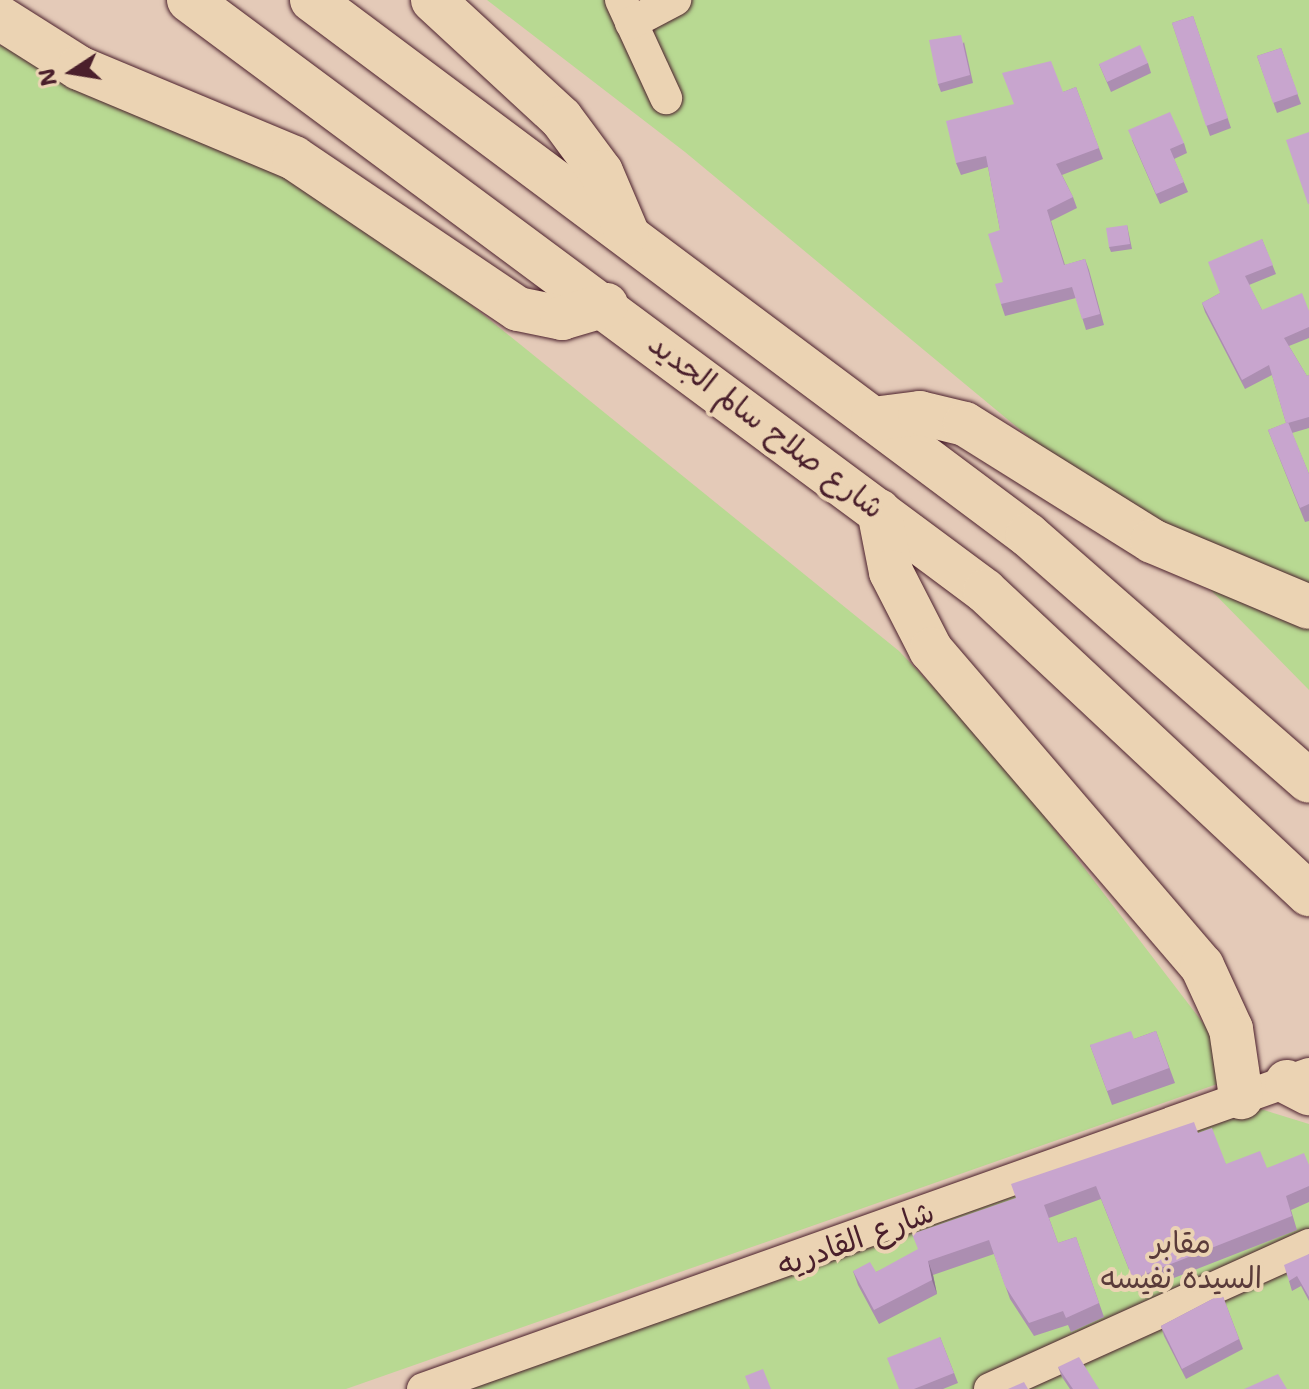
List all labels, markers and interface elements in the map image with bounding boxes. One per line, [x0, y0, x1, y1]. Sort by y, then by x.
north arrow [32, 32, 112, 112]
text: N [32, 66, 64, 89]
street label: شارع صلاح سالم الجديد [641, 326, 891, 526]
street label: شارع القادريه [773, 1194, 939, 1284]
park label: مقابر السيده نفيسه [1100, 1225, 1262, 1296]

